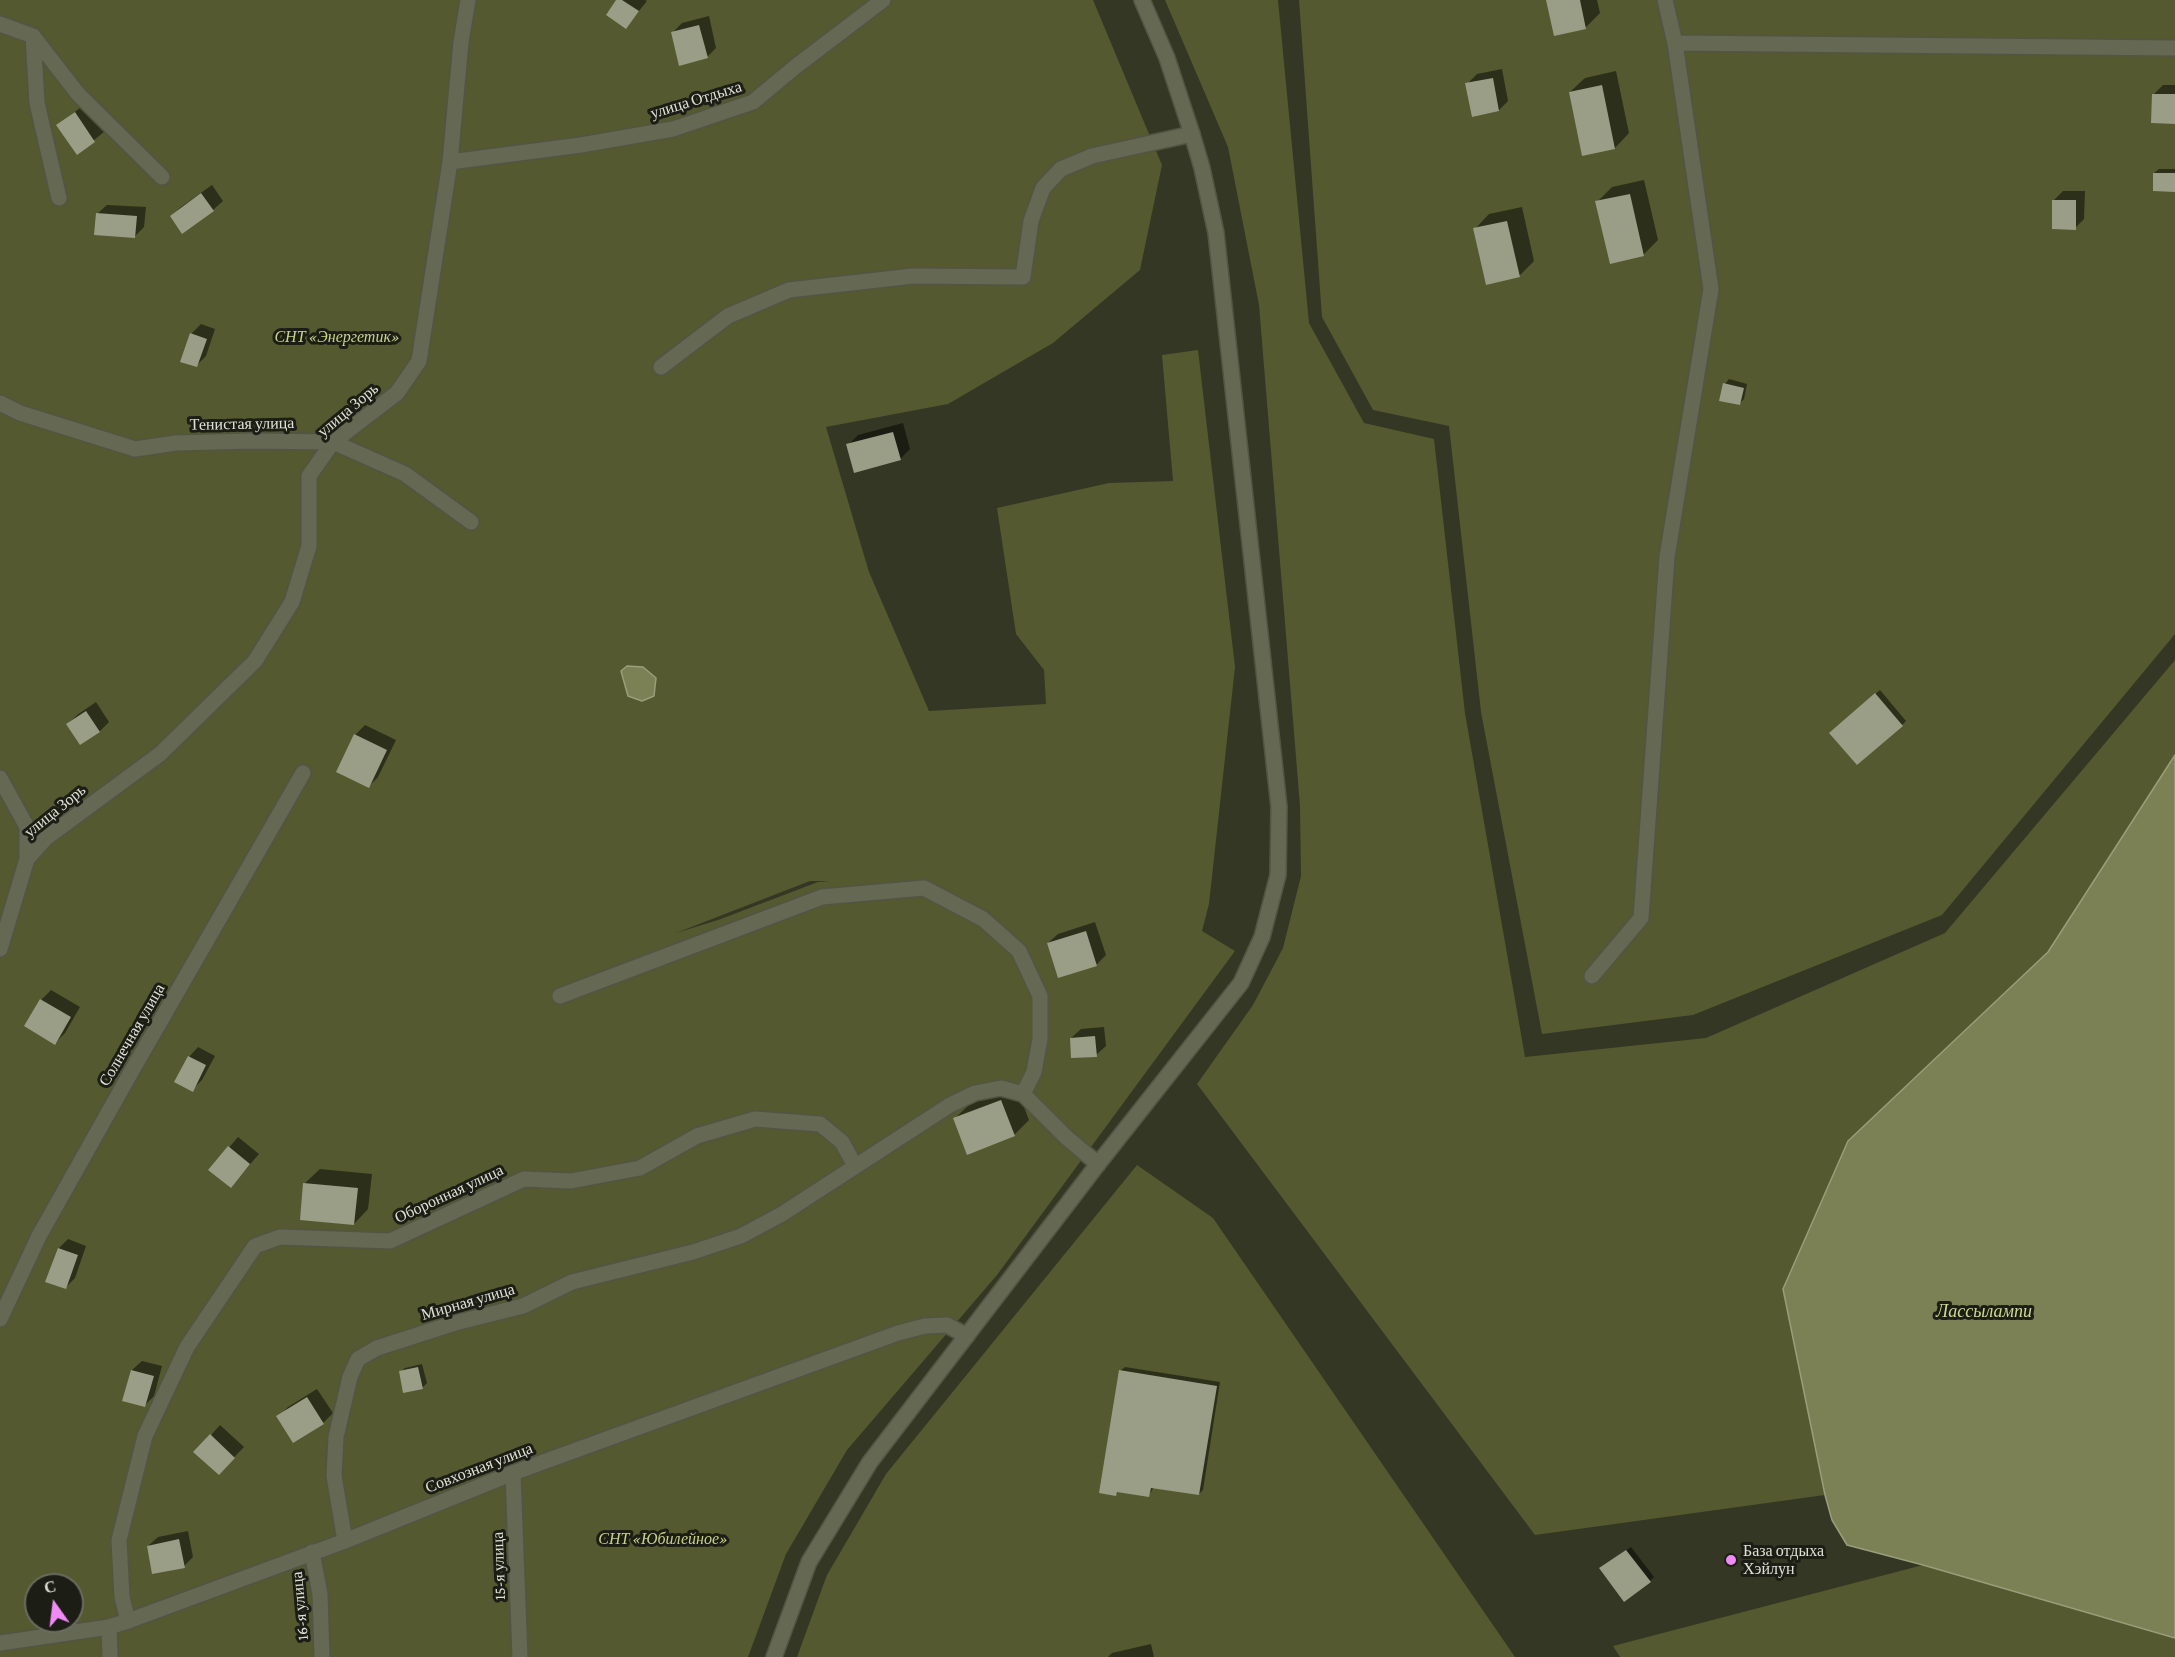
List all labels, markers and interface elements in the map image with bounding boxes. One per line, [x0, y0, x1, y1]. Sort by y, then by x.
street label: улица Отдыха [648, 77, 744, 123]
park label: СНТ «Энергетик» [274, 327, 400, 347]
street label: улица Зорь [314, 379, 382, 441]
street label: Тенистая улица [190, 413, 294, 435]
street label: улица Зорь [20, 780, 90, 842]
street label: Солнечная улица [95, 980, 169, 1090]
street label: Оборонная улица [392, 1160, 506, 1228]
street label: Мирная улица [419, 1279, 517, 1325]
water label: Лассылампи [1936, 1300, 2032, 1322]
street label: Совхозная улица [423, 1439, 535, 1497]
park label: СНТ «Юбилейное» [598, 1529, 728, 1549]
street label: 15-я улица [488, 1531, 510, 1601]
place label: База отдыха Хэйлун [1743, 1541, 1824, 1579]
marker: База отдыха Хэйлун [1724, 1553, 1738, 1567]
street label: 16-я улица [287, 1571, 313, 1641]
north arrow [24, 1573, 84, 1633]
text: С [42, 1577, 58, 1597]

